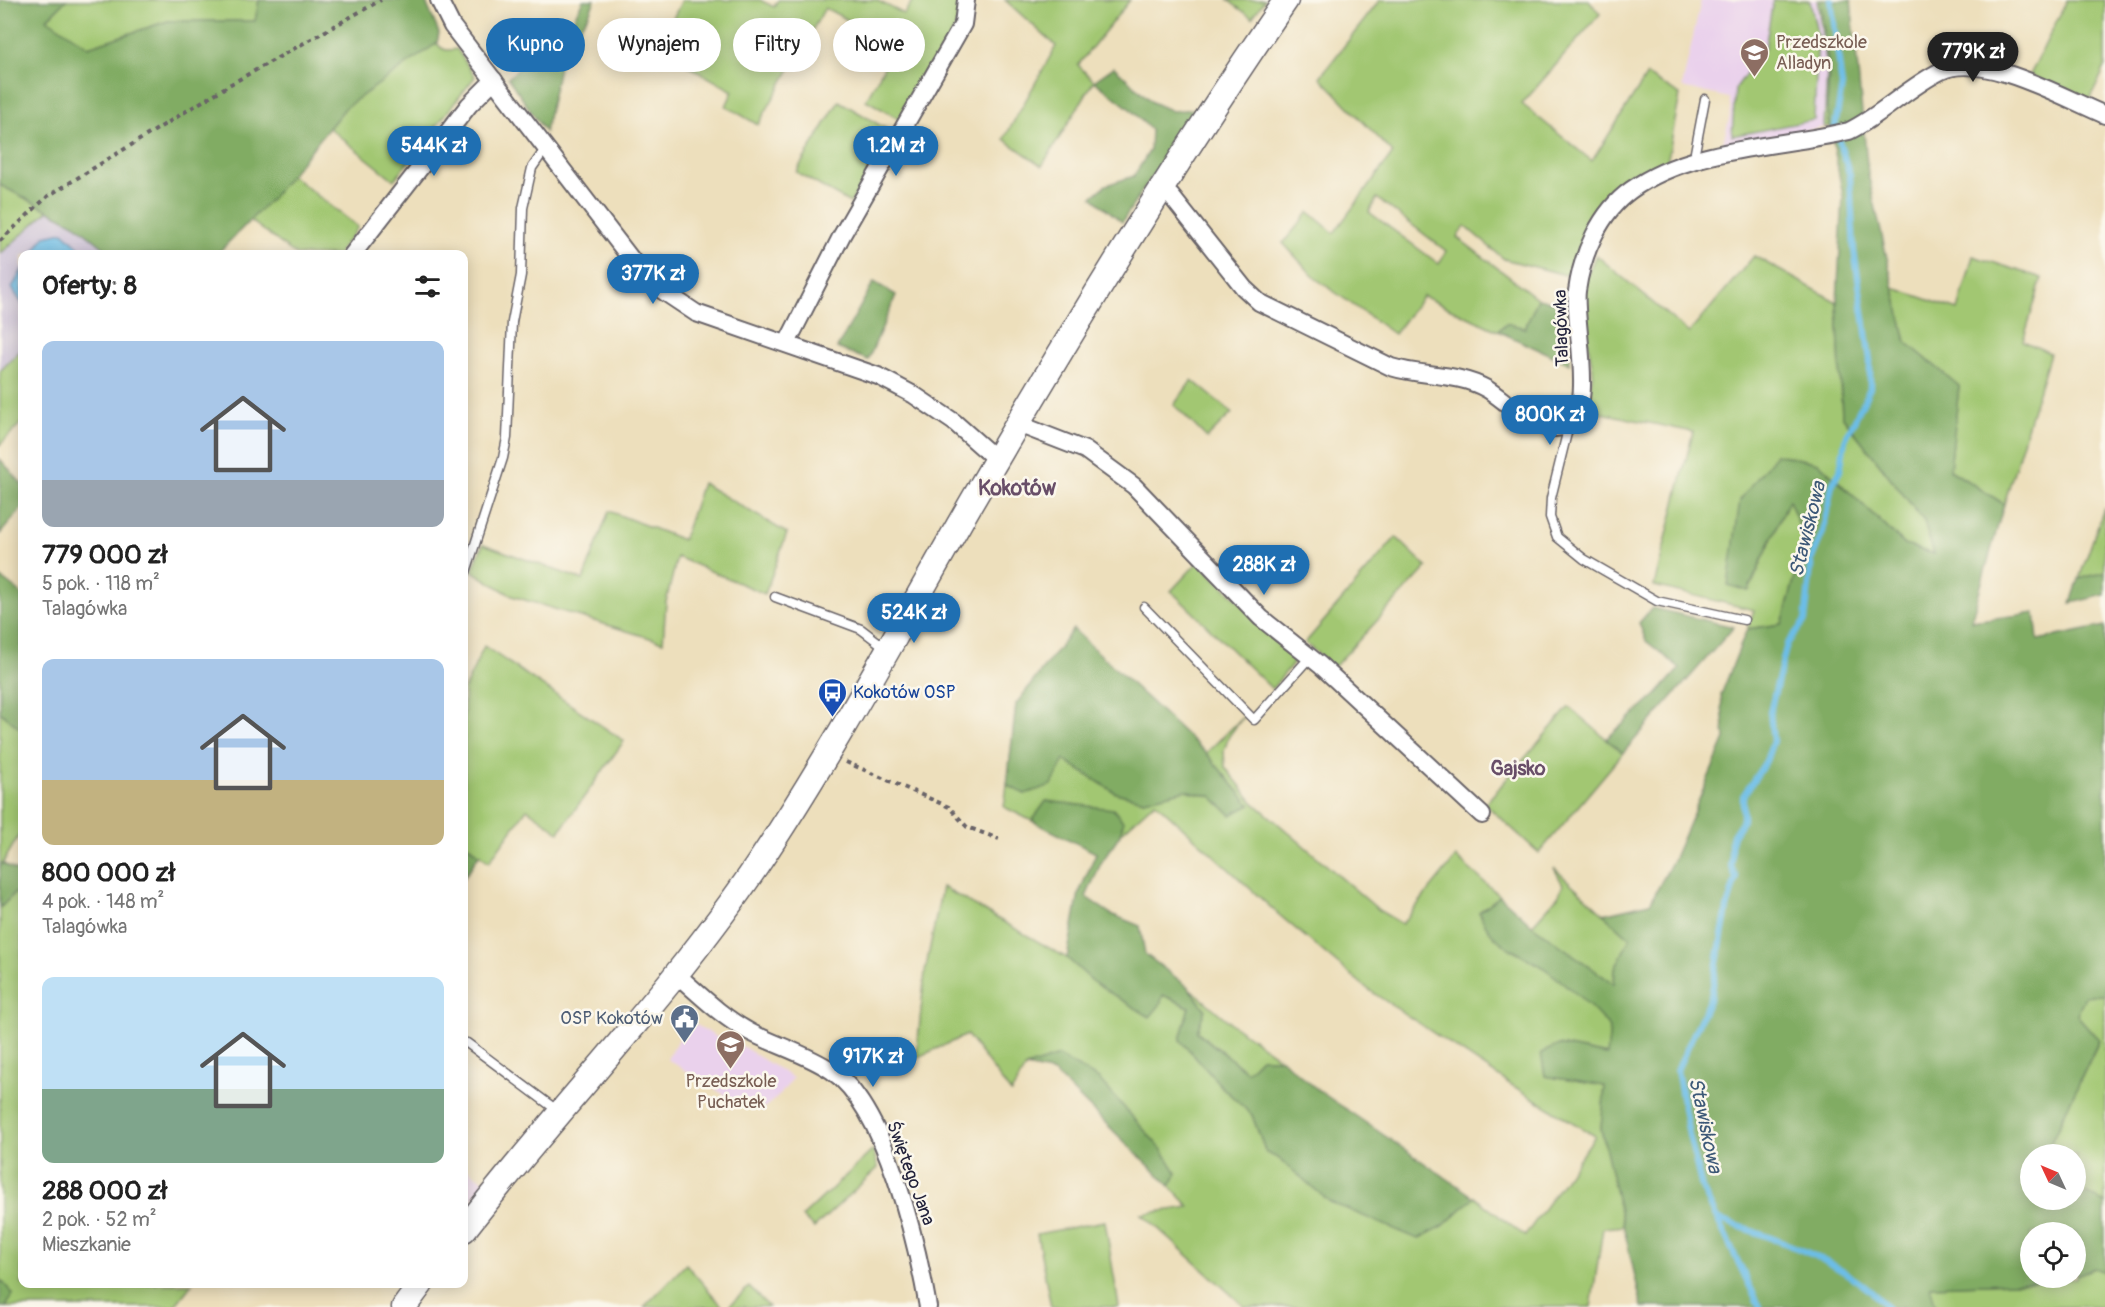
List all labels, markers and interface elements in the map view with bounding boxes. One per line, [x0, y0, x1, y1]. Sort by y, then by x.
chip: Kupno [486, 18, 585, 72]
chip: Wynajem [597, 18, 721, 72]
chip: Filtry [733, 18, 821, 72]
chip: Nowe [833, 18, 925, 72]
place label: Przedszkole Alladyn [1776, 31, 1867, 75]
pin: 779K zł [1918, 32, 2028, 83]
school or university icon: Przedszkole Alladyn [1739, 36, 1771, 78]
text: 779K zł [1941, 39, 2005, 64]
pin: 544K zł [379, 126, 489, 177]
pin: 1.2M zł [841, 126, 951, 177]
text: 544K zł [401, 133, 467, 158]
text: 1.2M zł [867, 133, 925, 158]
pin: 377K zł [598, 254, 708, 305]
text: 377K zł [621, 261, 685, 286]
text: Oferty: 8 [42, 270, 137, 302]
icon: filters [411, 270, 444, 303]
street label: Talagówka [1549, 289, 1574, 367]
icon: home [189, 380, 297, 488]
pin: 800K zł [1495, 395, 1605, 446]
text: 800K zł [1515, 402, 1585, 427]
district label: Kokotów [978, 475, 1057, 502]
water label: Stawiskowa [1784, 478, 1832, 579]
text: 779 000 zł [42, 539, 167, 571]
pin: 288K zł [1209, 545, 1319, 596]
text: 288K zł [1232, 552, 1296, 577]
text: 5 pok. · 118 m² [42, 571, 160, 596]
pin: 524K zł [859, 593, 969, 644]
text: Talagówka [42, 596, 127, 621]
text: 524K zł [881, 600, 947, 625]
bus stop icon: Kokotów OSP [816, 676, 848, 718]
place label: Kokotów OSP [853, 681, 956, 704]
icon: home [189, 698, 297, 806]
district label: Gajsko [1490, 756, 1546, 781]
text: 800 000 zł [42, 857, 175, 889]
text: 4 pok. · 148 m² [42, 889, 164, 914]
text: Talagówka [42, 914, 127, 939]
public building icon: OSP Kokotów [668, 1002, 700, 1044]
place label: OSP Kokotów [560, 1007, 663, 1030]
icon: home [189, 1016, 297, 1124]
school or university icon: Przedszkole Puchatek [715, 1028, 747, 1070]
pin: 917K zł [818, 1037, 928, 1088]
text: 917K zł [843, 1044, 903, 1069]
place label: Przedszkole Puchatek [686, 1070, 777, 1114]
water label: Stawiskowa [1683, 1075, 1728, 1177]
street label: Świętego Jana [881, 1118, 940, 1228]
north arrow [2020, 1144, 2086, 1210]
map controls [2020, 1144, 2086, 1288]
text: 288 000 zł [42, 1175, 167, 1207]
text: 2 pok. · 52 m² [42, 1207, 157, 1232]
button: locate [2020, 1222, 2086, 1288]
text: Mieszkanie [42, 1232, 131, 1257]

